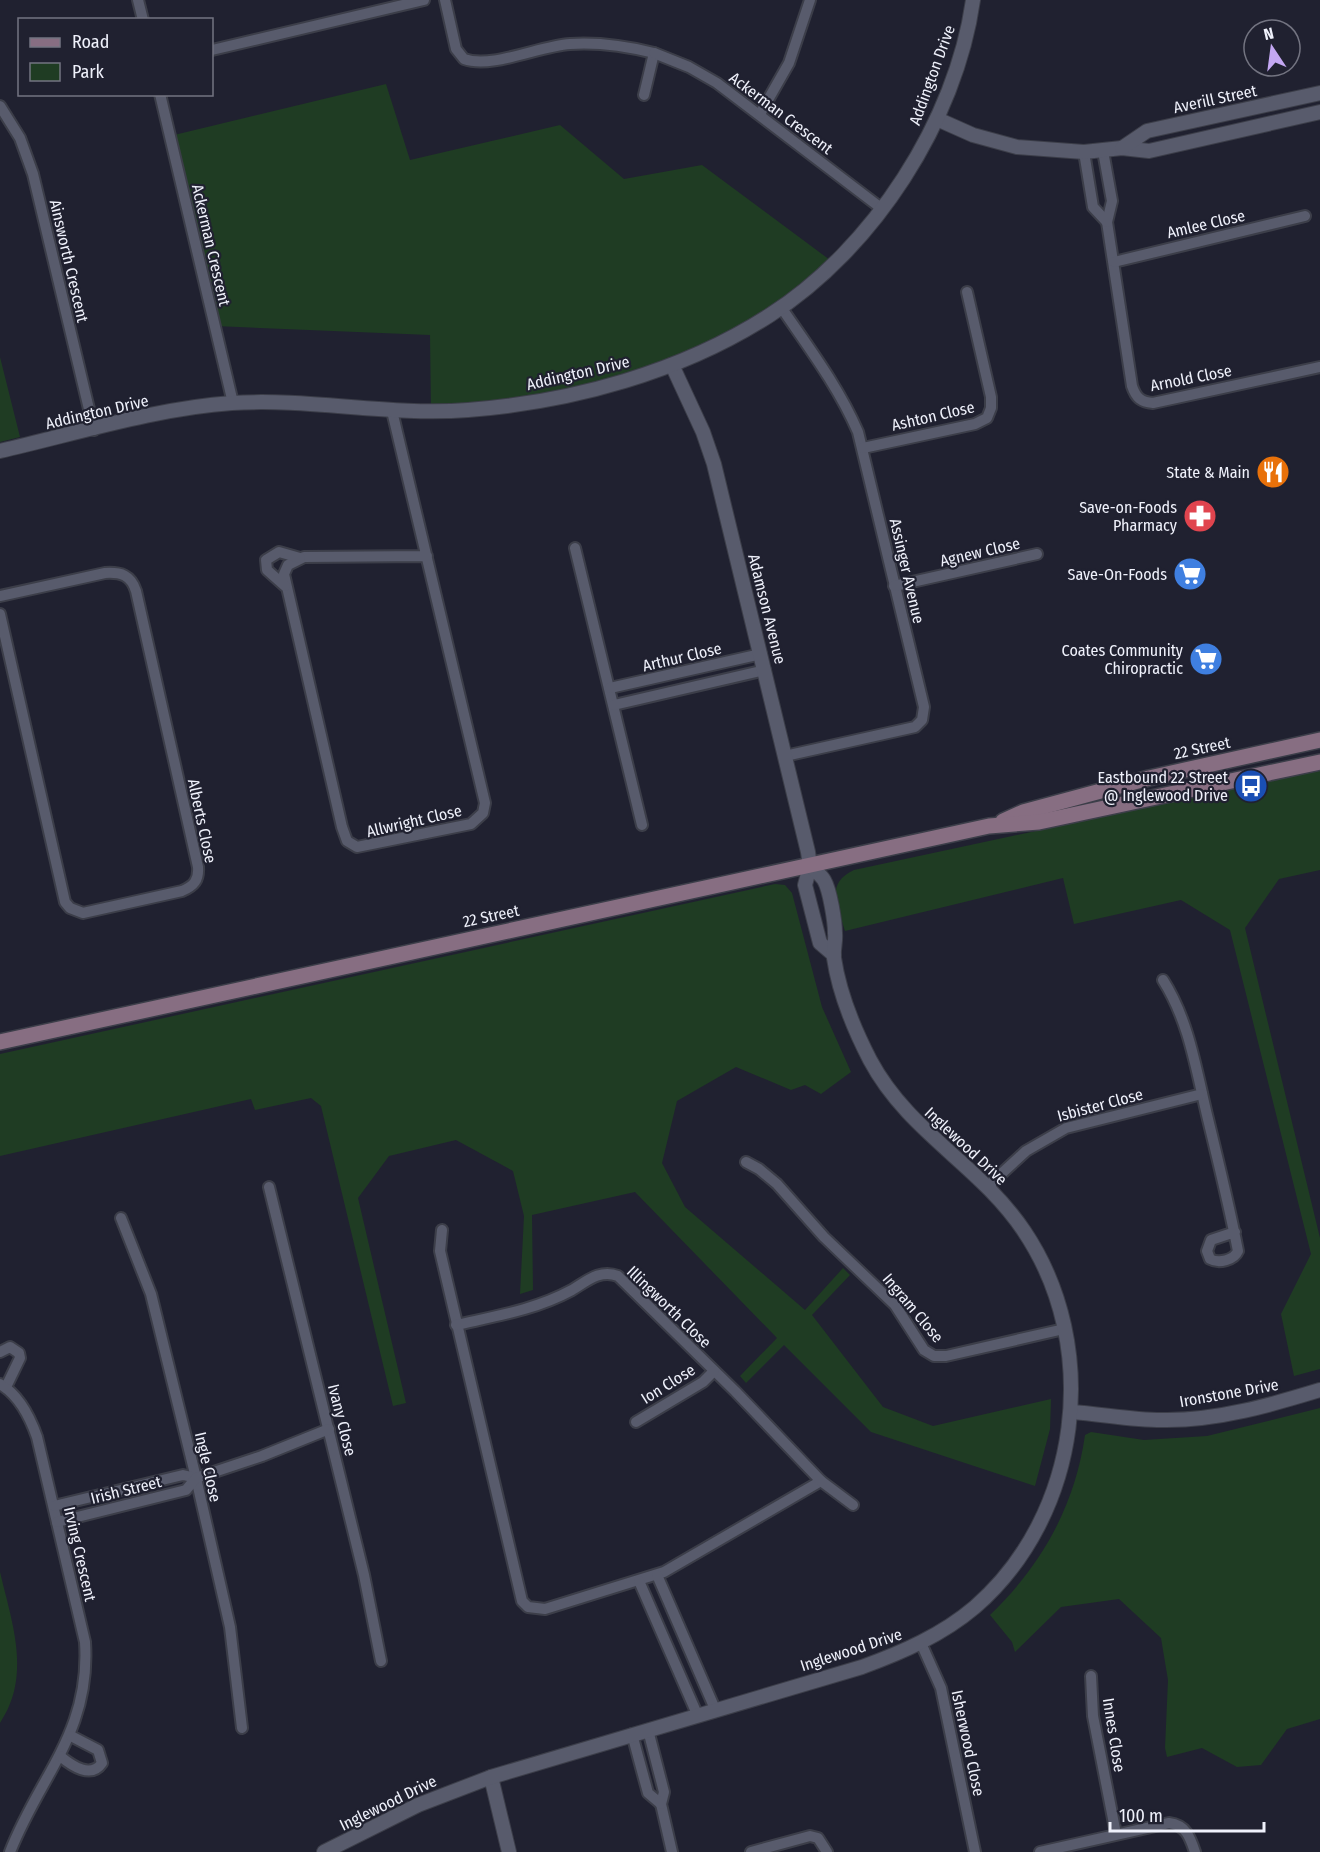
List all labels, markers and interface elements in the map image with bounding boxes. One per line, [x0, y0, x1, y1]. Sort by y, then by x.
legend [18, 18, 213, 96]
north arrow [1242, 18, 1302, 78]
street label: Addington Drive [905, 22, 959, 128]
text: N [1262, 24, 1276, 44]
text: Road [72, 31, 109, 53]
text: Park [72, 61, 105, 83]
street label: Ackerman Crescent [726, 68, 837, 158]
street label: Averill Street [1172, 81, 1259, 117]
street label: Ackerman Crescent [188, 182, 234, 308]
street label: Ainsworth Crescent [46, 198, 93, 325]
street label: Amlee Close [1165, 206, 1247, 242]
street label: Addington Drive [525, 352, 631, 394]
street label: Arnold Close [1149, 361, 1233, 395]
street label: Addington Drive [44, 391, 150, 433]
street label: Ashton Close [890, 397, 976, 435]
restaurant icon: State & Main [1255, 454, 1291, 490]
place label: State & Main [1166, 463, 1250, 482]
place label: Save-on-Foods Pharmacy [1079, 498, 1178, 535]
pharmacy icon: Save-on-Foods Pharmacy [1182, 498, 1218, 534]
street label: Assinger Avenue [886, 517, 928, 625]
street label: Agnew Close [938, 534, 1022, 570]
street label: Adamson Avenue [744, 552, 790, 666]
supermarket icon: Save-On-Foods [1172, 556, 1208, 592]
place label: Save-On-Foods [1068, 565, 1167, 584]
street label: Arthur Close [641, 639, 724, 675]
place label: Coates Community Chiropractic [1062, 641, 1184, 678]
supermarket icon: Coates Community Chiropractic [1188, 641, 1224, 677]
street label: 22 Street [1172, 733, 1233, 763]
place label: Eastbound 22 Street @ Inglewood Drive [1098, 768, 1229, 805]
bus stop icon: Eastbound 22 Street @ Inglewood Drive [1233, 768, 1269, 804]
street label: Alberts Close [184, 777, 220, 865]
street label: Allwright Close [365, 801, 464, 841]
street label: 22 Street [461, 901, 522, 931]
street label: Isbister Close [1055, 1084, 1145, 1126]
street label: Inglewood Drive [921, 1103, 1011, 1189]
street label: Illingworth Close [623, 1262, 715, 1352]
street label: Ingram Close [879, 1270, 947, 1347]
street label: Ion Close [637, 1360, 699, 1408]
street label: Ironstone Drive [1178, 1375, 1280, 1411]
street label: Ivany Close [324, 1382, 360, 1458]
street label: Ingle Close [191, 1430, 225, 1504]
street label: Irish Street [89, 1472, 164, 1508]
street label: Irving Crescent [60, 1505, 100, 1604]
street label: Inglewood Drive [798, 1625, 904, 1675]
street label: Isherwood Close [947, 1688, 989, 1798]
street label: Innes Close [1099, 1697, 1129, 1774]
street label: Inglewood Drive [336, 1771, 440, 1835]
scale bar [1110, 1795, 1264, 1833]
text: 100 m [1119, 1805, 1163, 1827]

